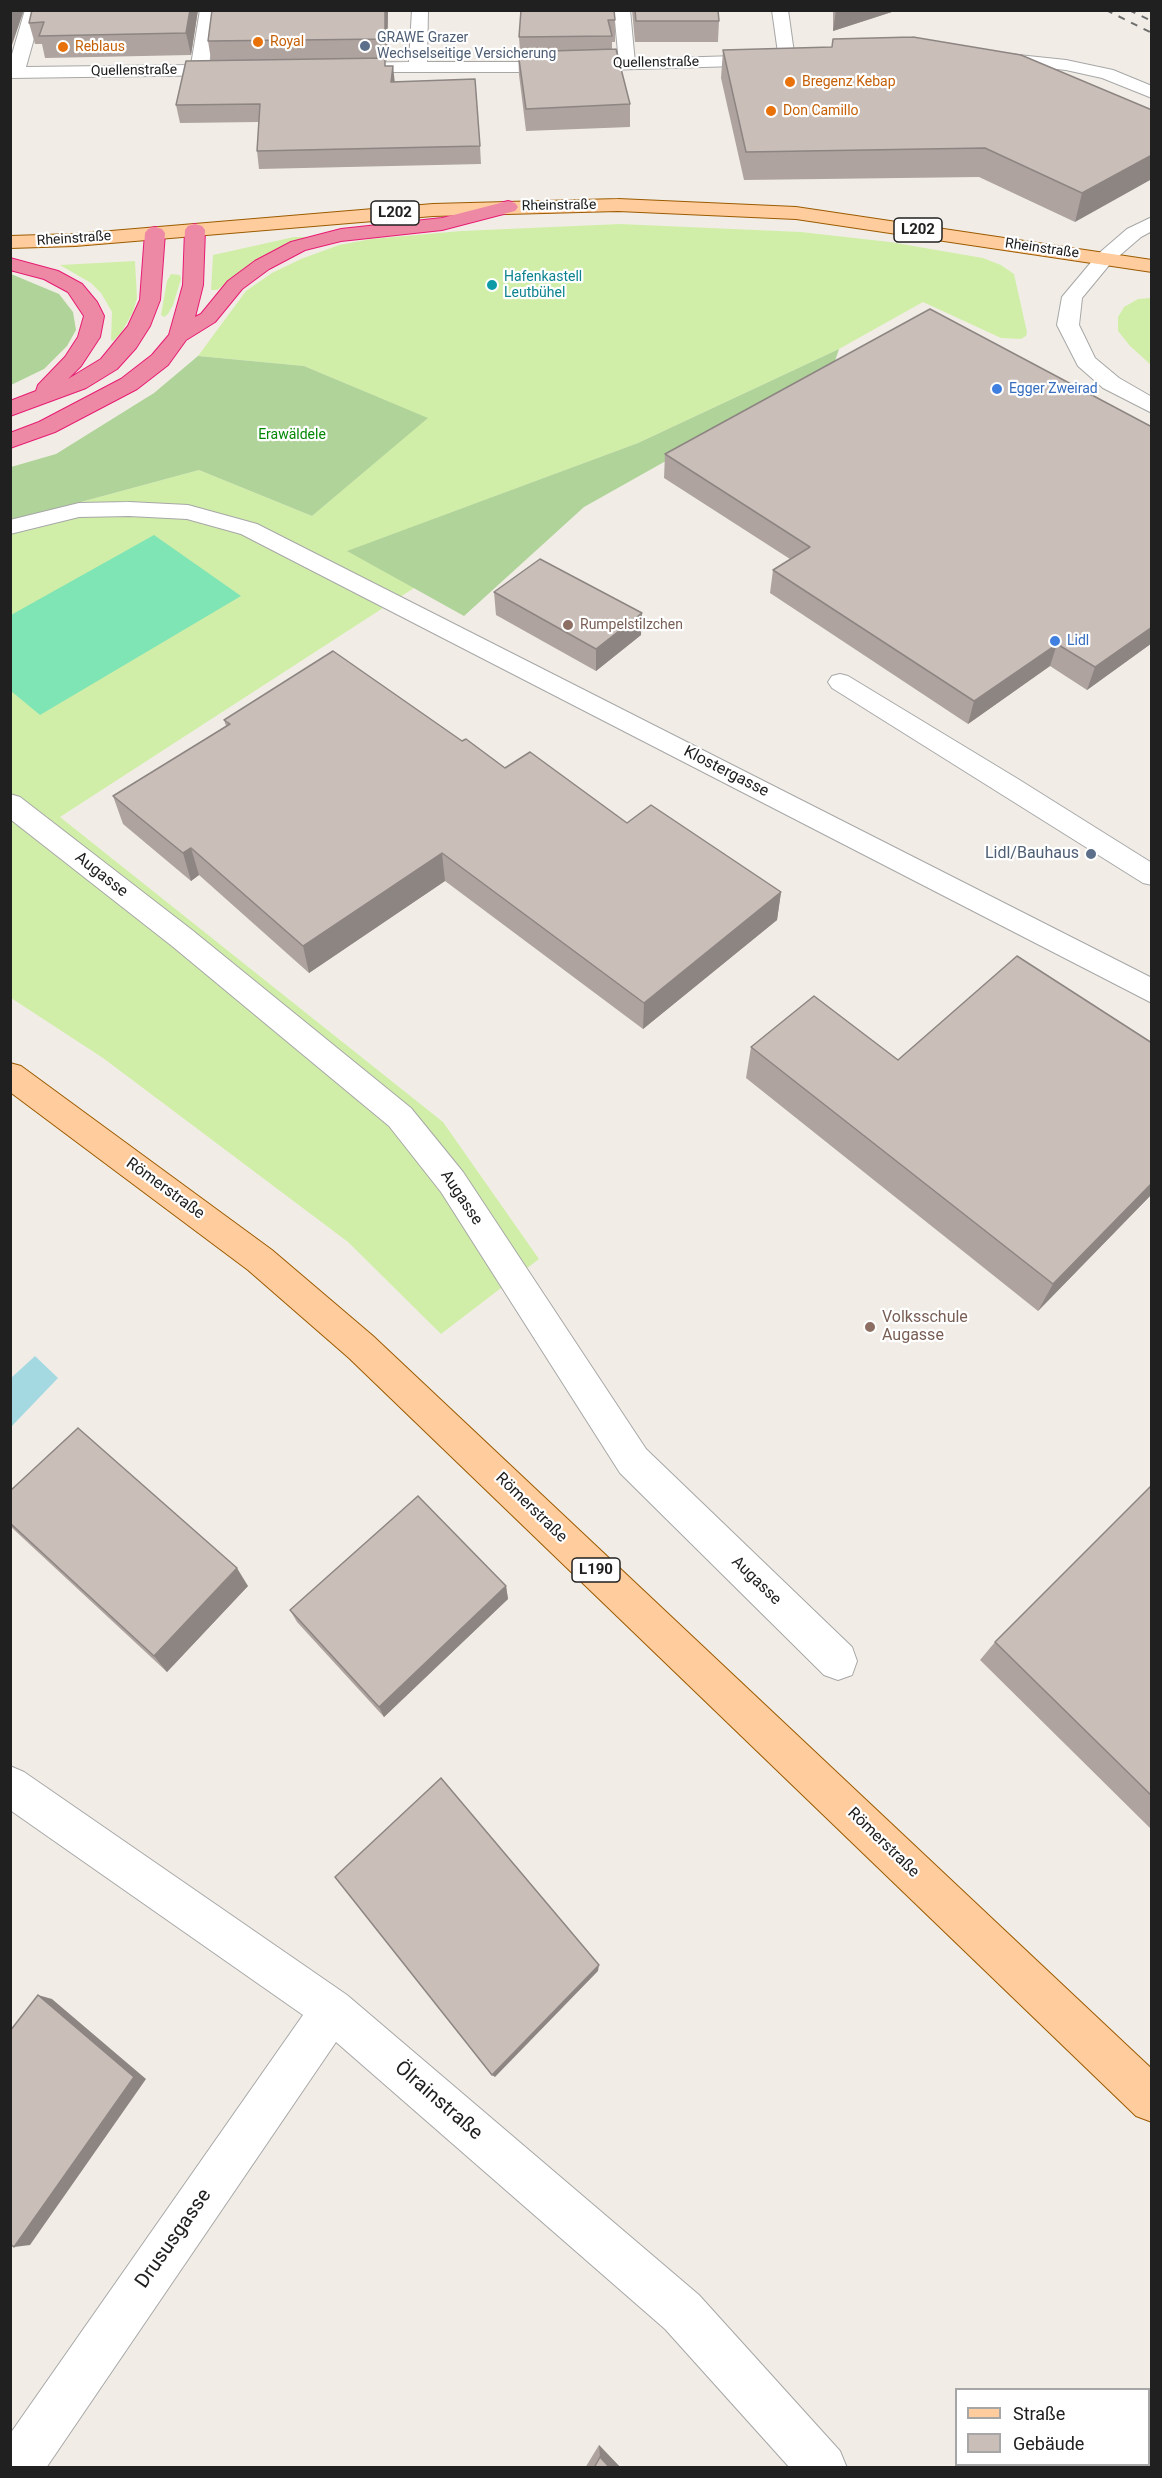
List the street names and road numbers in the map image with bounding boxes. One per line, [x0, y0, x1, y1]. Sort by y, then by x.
street label: Quellenstraße [613, 54, 699, 72]
street label: Quellenstraße [91, 62, 177, 80]
street label: Rheinstraße [522, 197, 596, 215]
road number: L202 [371, 201, 419, 225]
road number: L202 [894, 218, 942, 242]
street label: Rheinstraße [36, 228, 112, 250]
street label: Rheinstraße [1004, 235, 1080, 263]
street label: Klostergasse [680, 742, 772, 802]
street label: Augasse [71, 848, 131, 902]
street label: Römerstraße [122, 1154, 208, 1224]
street label: Augasse [436, 1167, 486, 1229]
street label: Römerstraße [491, 1469, 571, 1547]
street label: Augasse [727, 1553, 785, 1609]
road number: L190 [572, 1558, 620, 1582]
street label: Römerstraße [843, 1804, 923, 1882]
street label: Ölrainstraße [389, 2056, 487, 2146]
street label: Drususgasse [131, 2185, 217, 2293]

